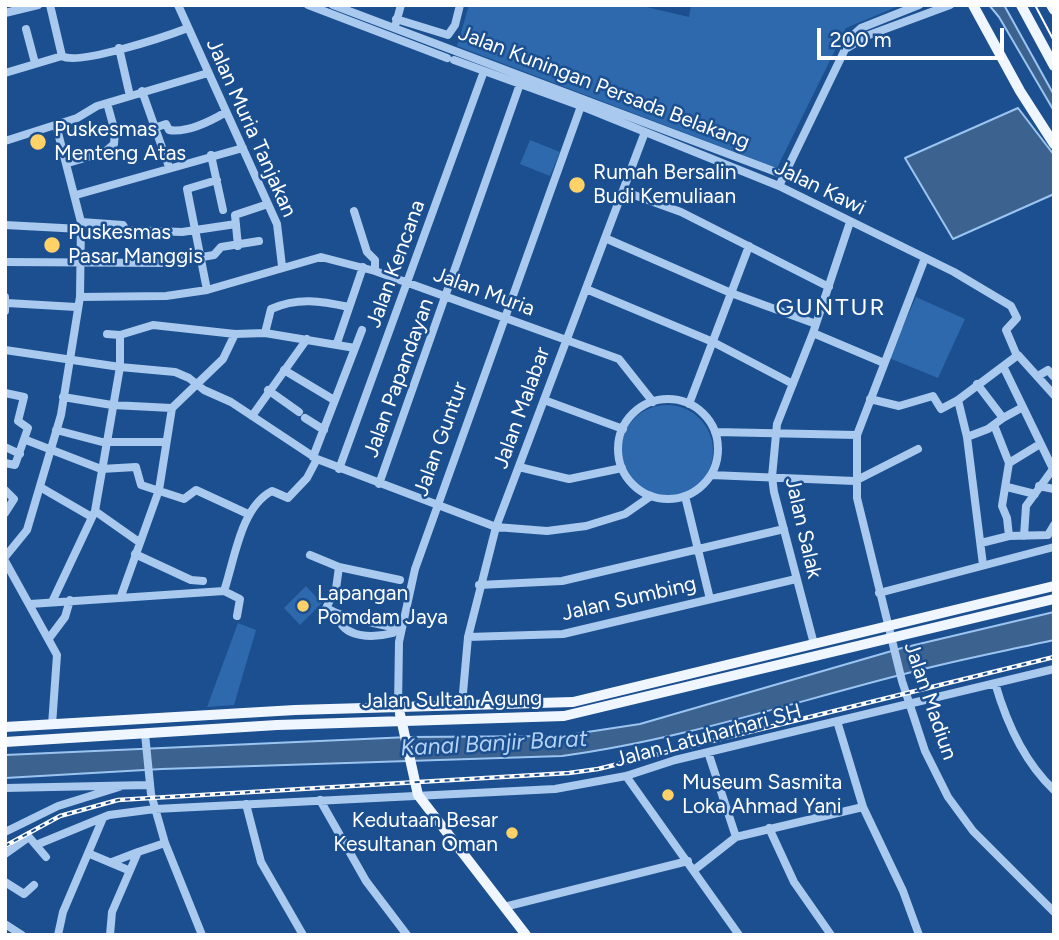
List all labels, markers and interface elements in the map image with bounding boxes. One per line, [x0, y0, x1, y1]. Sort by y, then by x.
scale bar [821, 14, 1008, 58]
street label: Jalan Kuningan Persada Belakang [455, 21, 753, 155]
text: 200 m [830, 27, 892, 52]
street label: Jalan Muria Tanjakan [200, 35, 302, 221]
place label: Puskesmas Menteng Atas [54, 117, 186, 167]
marker: Puskesmas Menteng Atas [28, 132, 48, 152]
street label: Jalan Kawi [770, 155, 870, 221]
place label: Rumah Bersalin Budi Kemuliaan [593, 160, 736, 210]
marker: Rumah Bersalin Budi Kemuliaan [567, 175, 587, 195]
street label: Jalan Kencana [361, 197, 431, 331]
place label: Puskesmas Pasar Manggis [68, 220, 203, 270]
marker: Puskesmas Pasar Manggis [42, 235, 62, 255]
street label: Jalan Muria [430, 262, 538, 322]
district label: GUNTUR [776, 294, 886, 322]
street label: Jalan Papandayan [359, 295, 439, 461]
street label: Jalan Malabar [488, 344, 556, 472]
street label: Jalan Guntur [409, 378, 473, 500]
street label: Jalan Salak [779, 475, 827, 581]
street label: Jalan Sumbing [559, 571, 699, 627]
place label: Lapangan Pomdam Jaya [317, 581, 448, 631]
marker: Lapangan Pomdam Jaya [295, 598, 311, 614]
street label: Jalan Madiun [898, 639, 962, 763]
street label: Jalan Sultan Agung [361, 686, 543, 714]
street label: Jalan Latuharhari SH [612, 699, 804, 773]
water label: Kanal Banjir Barat [400, 725, 588, 763]
place label: Museum Sasmita Loka Ahmad Yani [682, 770, 842, 820]
marker: Museum Sasmita Loka Ahmad Yani [660, 787, 676, 803]
place label: Kedutaan Besar Kesultanan Oman [333, 808, 498, 858]
marker: Kedutaan Besar Kesultanan Oman [504, 825, 520, 841]

